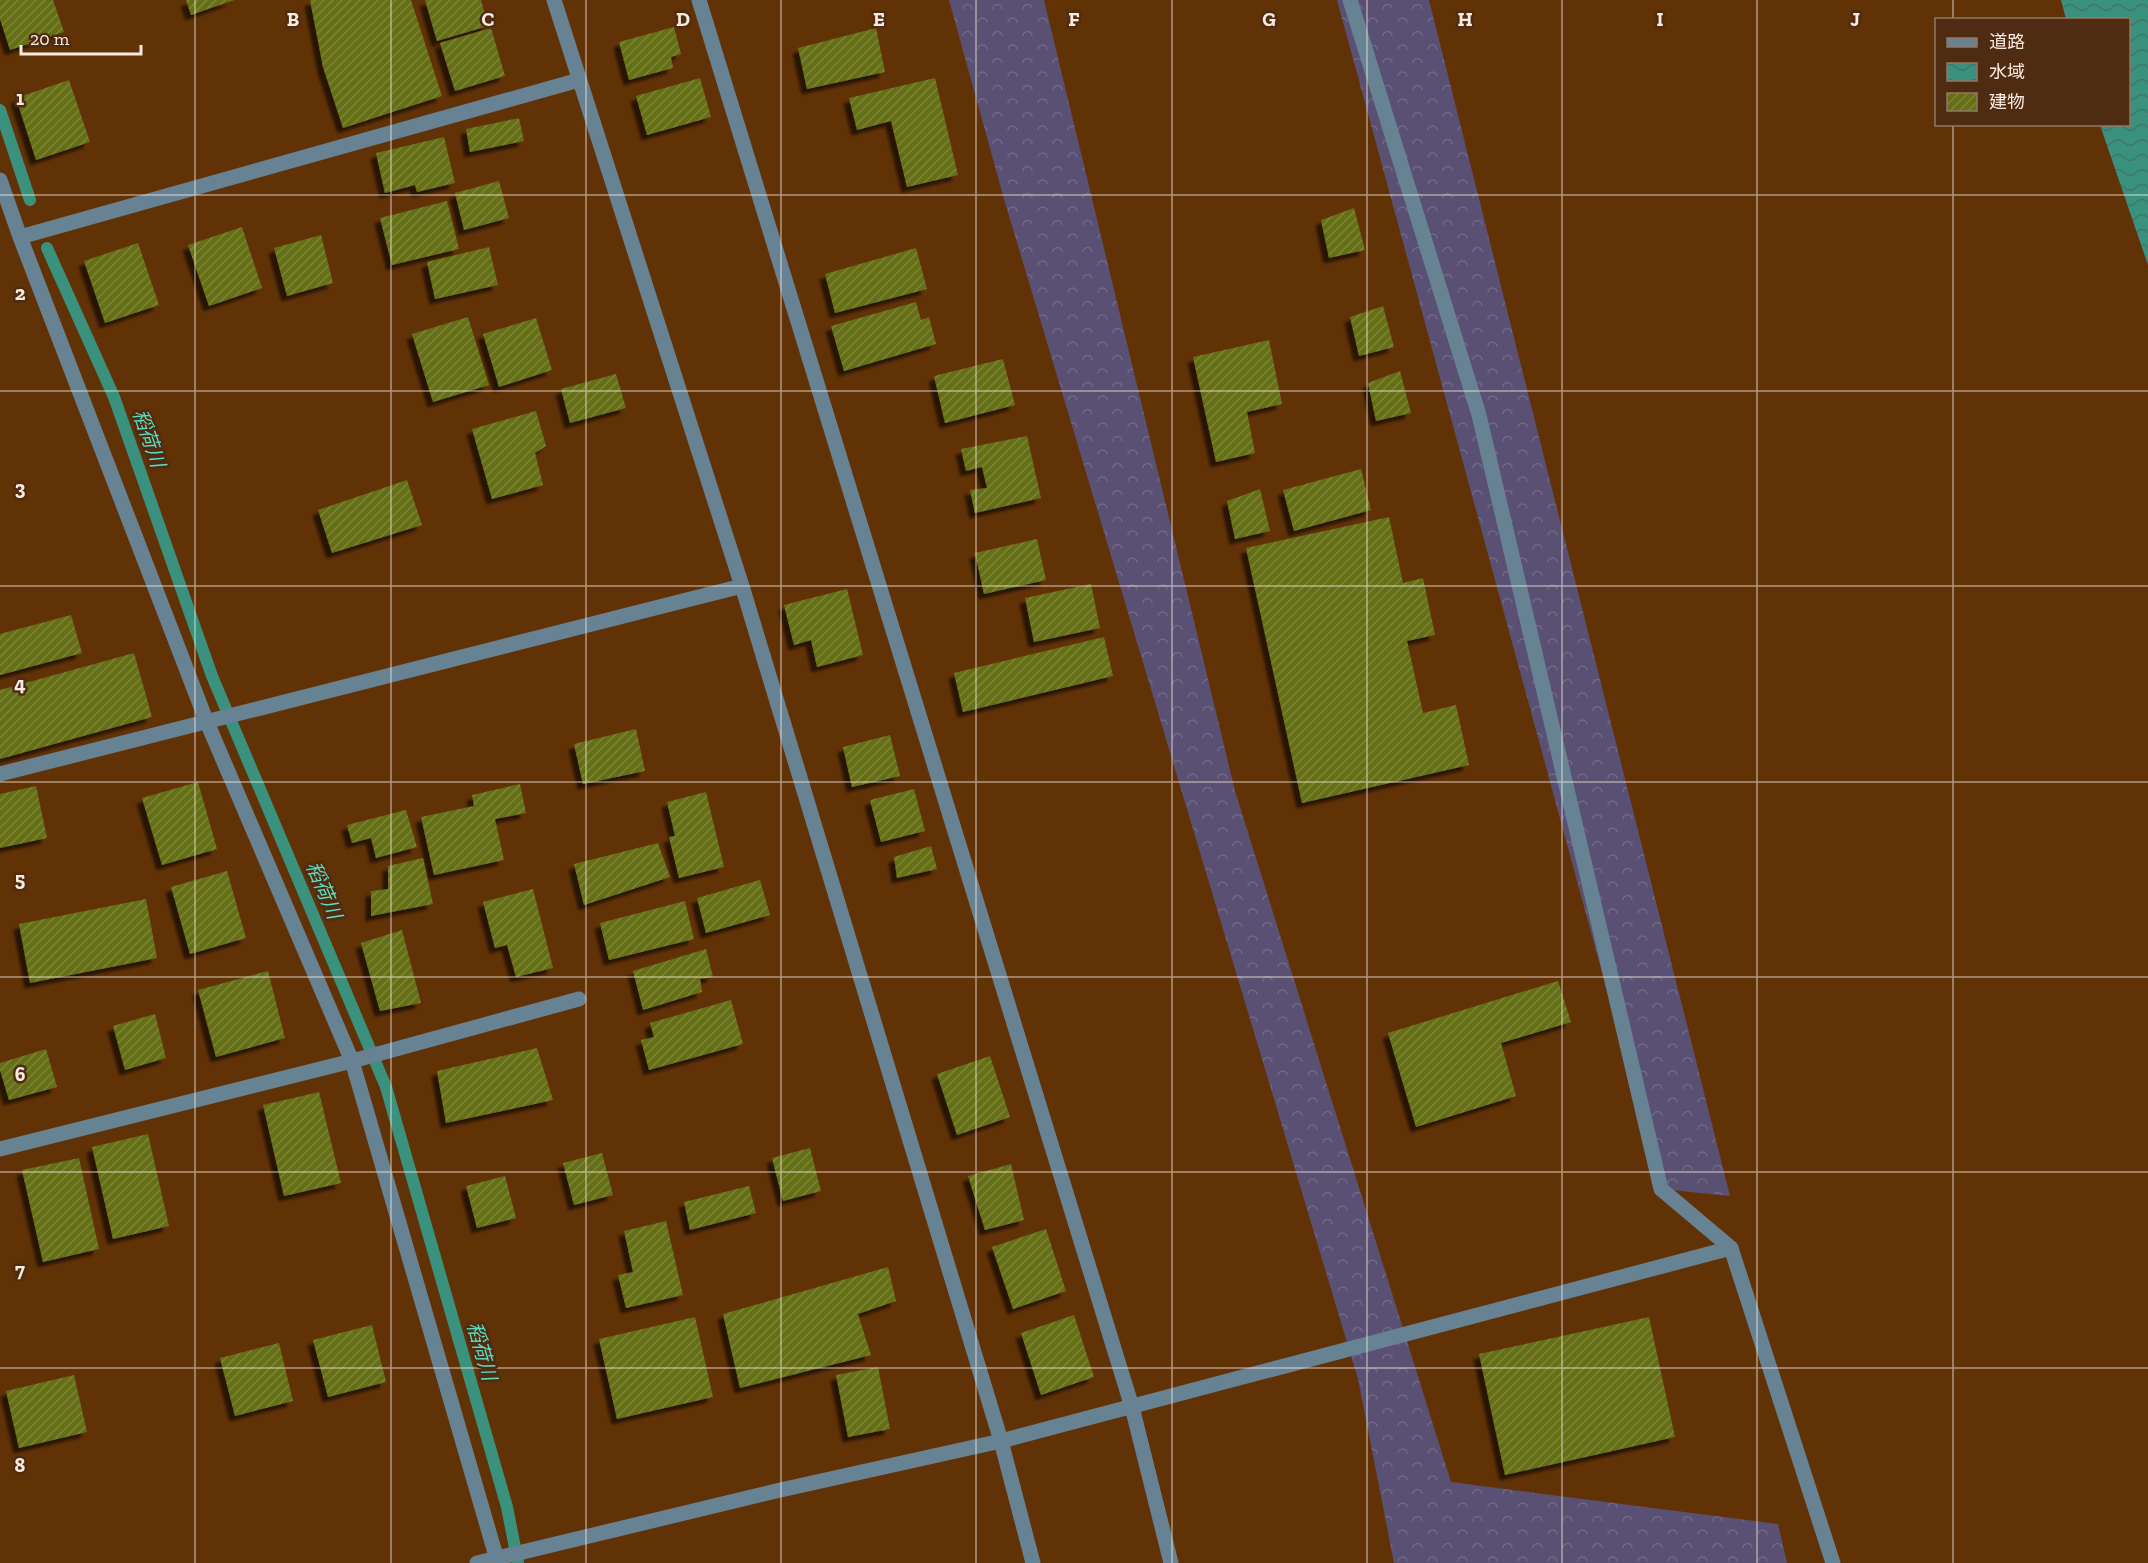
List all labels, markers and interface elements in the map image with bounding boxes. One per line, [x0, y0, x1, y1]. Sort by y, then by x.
text: B [287, 7, 299, 31]
text: C [482, 7, 495, 31]
text: D [676, 7, 690, 31]
text: E [873, 7, 885, 31]
text: F [1068, 7, 1080, 31]
text: G [1262, 7, 1276, 31]
text: H [1457, 7, 1473, 31]
text: I [1656, 7, 1664, 31]
text: J [1850, 7, 1860, 31]
scale bar [21, 18, 141, 56]
legend [1935, 18, 2130, 126]
text: 20 m [30, 28, 70, 50]
text: 道路 [1989, 31, 2025, 53]
text: 水域 [1989, 61, 2025, 83]
text: 1 [16, 86, 24, 110]
text: 建物 [1989, 91, 2025, 113]
text: 2 [15, 281, 26, 305]
water label: 稻荷川 [128, 406, 171, 472]
text: 3 [15, 476, 26, 500]
text: 4 [14, 672, 26, 696]
water label: 稻荷川 [301, 858, 348, 924]
text: 5 [15, 867, 25, 891]
text: 6 [15, 1062, 26, 1086]
text: 7 [15, 1258, 25, 1282]
water label: 稻荷川 [462, 1319, 502, 1385]
text: 8 [15, 1453, 26, 1477]

